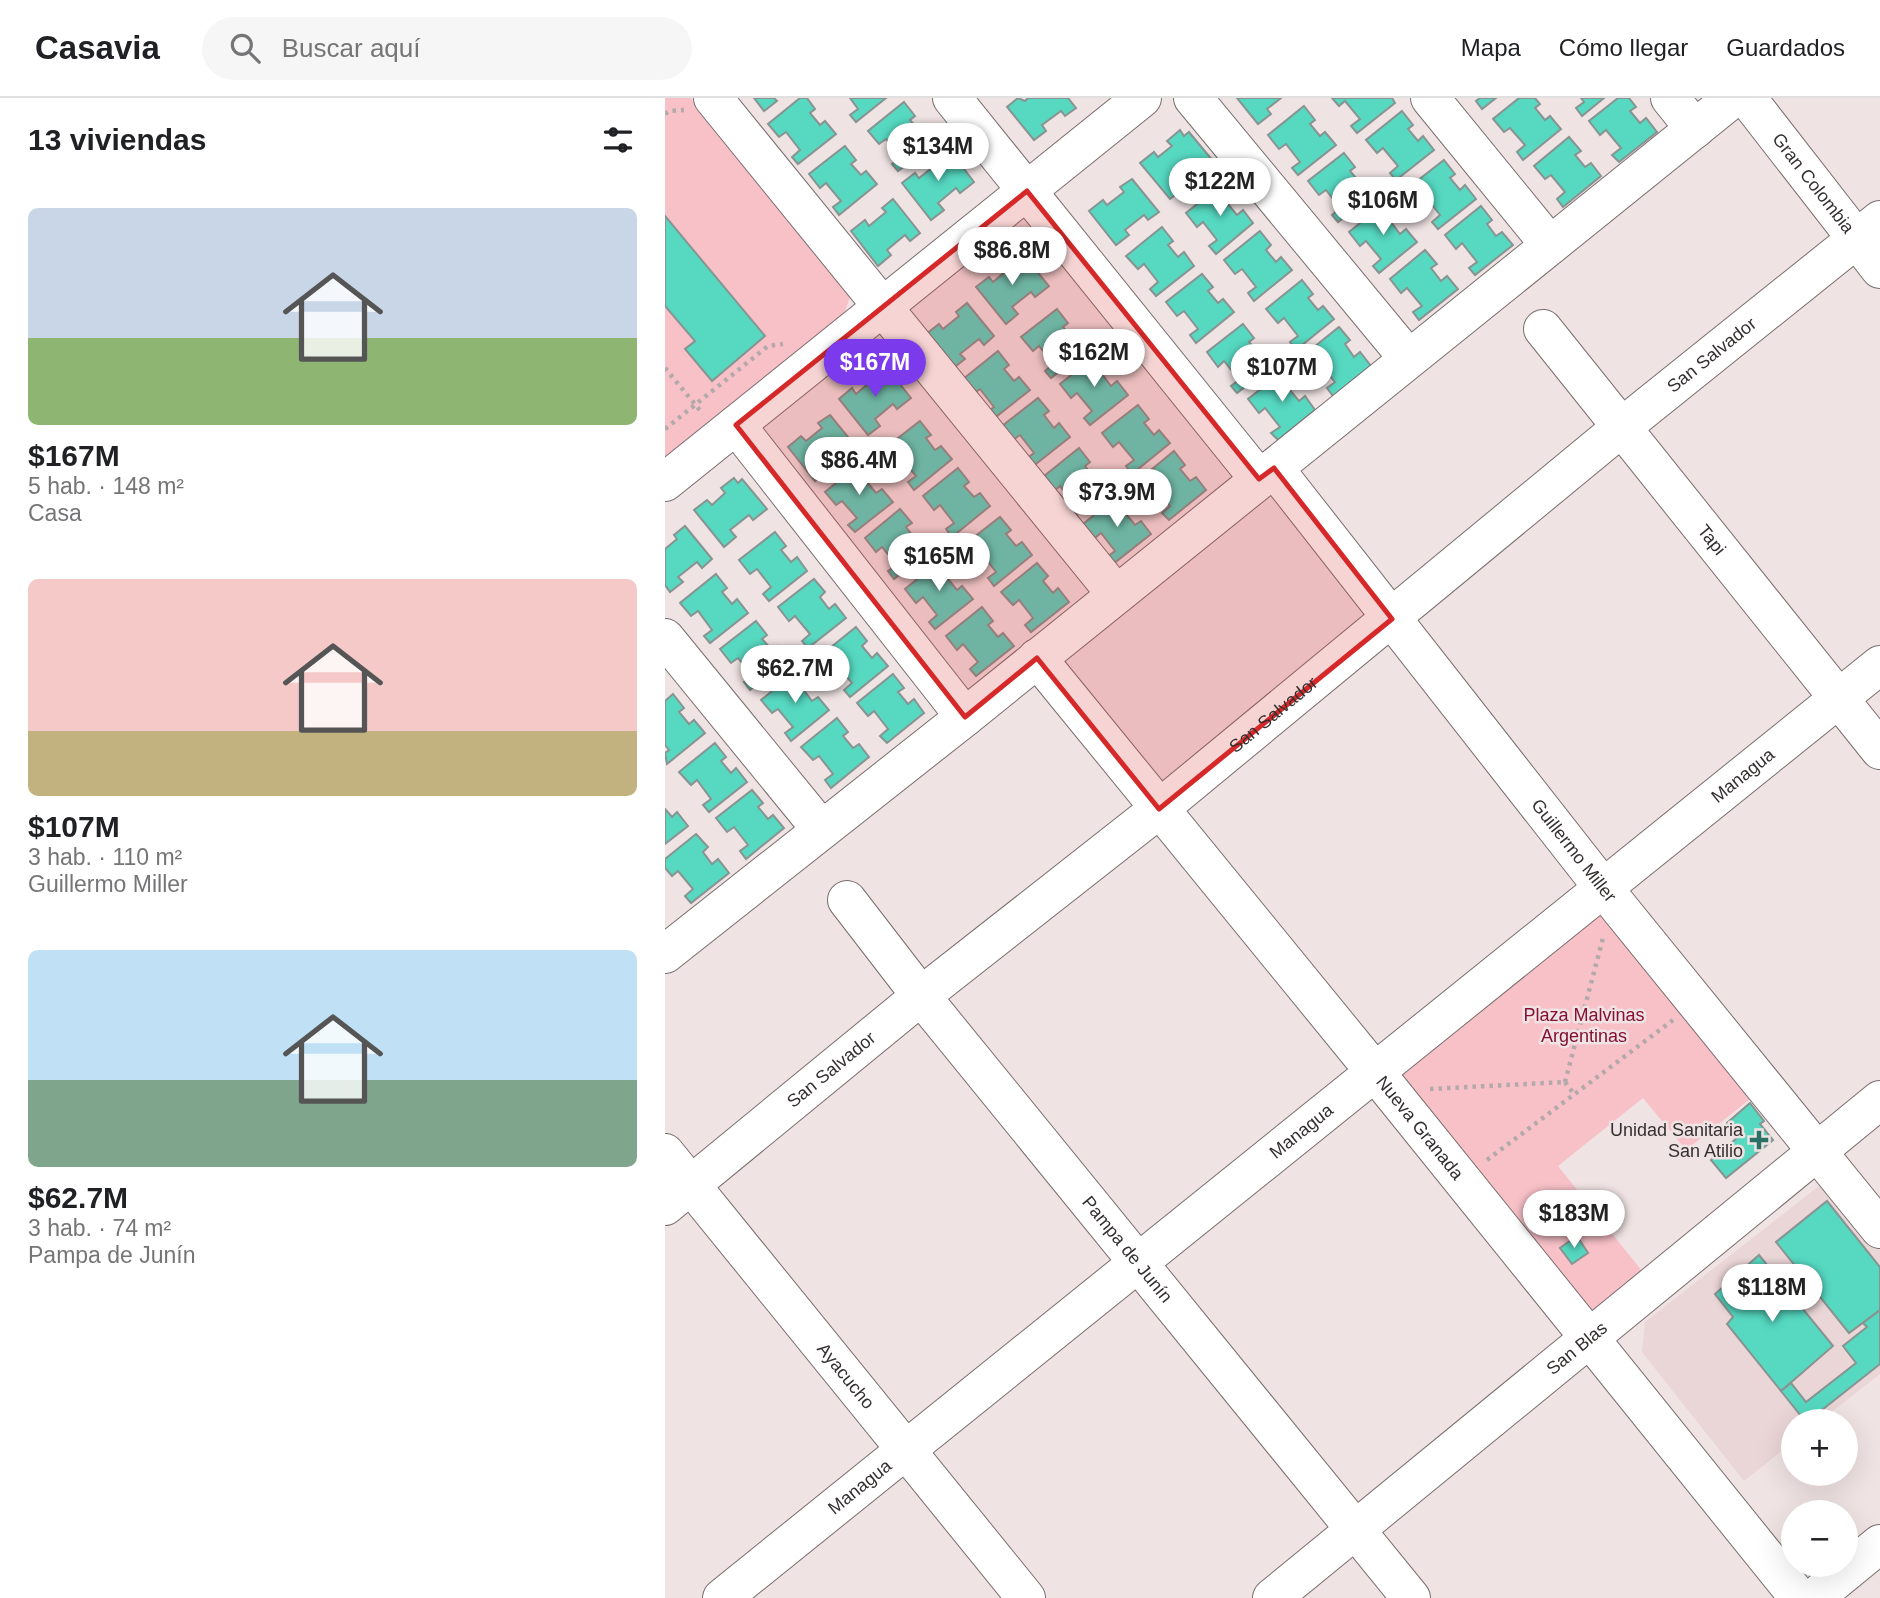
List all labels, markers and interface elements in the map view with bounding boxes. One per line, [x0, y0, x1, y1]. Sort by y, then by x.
search box [202, 17, 692, 80]
text: Casavia [35, 29, 160, 66]
icon: search [226, 29, 264, 67]
text: Buscar aquí [282, 33, 421, 63]
text: Mapa [1461, 34, 1521, 61]
text: Cómo llegar [1559, 34, 1688, 61]
text: Guardados [1726, 34, 1845, 61]
icon: filters [599, 121, 637, 159]
text: 13 viviendas [28, 123, 206, 156]
pin: $134M [889, 123, 987, 183]
street label: Gran Colombia [1768, 129, 1859, 238]
text: $134M [903, 133, 973, 159]
pin: $122M [1171, 158, 1269, 218]
text: $122M [1185, 168, 1255, 194]
pin: $106M [1334, 178, 1432, 237]
text: $106M [1348, 187, 1418, 213]
pin: $86.8M [955, 228, 1069, 287]
text: $86.8M [974, 237, 1050, 263]
icon: home [270, 254, 396, 380]
street label: San Salvador [1663, 313, 1760, 397]
pin: $162M [1045, 330, 1143, 389]
text: $162M [1059, 339, 1129, 365]
pin: $167M [826, 340, 924, 399]
pin: $107M [1233, 344, 1331, 404]
text: $167M [840, 349, 910, 375]
text: $107M [1247, 354, 1317, 380]
pin: $86.4M [802, 438, 916, 497]
text: $167M [28, 439, 120, 472]
text: $86.4M [821, 447, 897, 473]
pin: $73.9M [1060, 470, 1174, 529]
text: 5 hab. · 148 m² [28, 473, 184, 499]
text: $73.9M [1079, 479, 1155, 505]
text: Casa [28, 500, 82, 526]
street label: Tapi [1694, 521, 1730, 559]
pin: $165M [890, 533, 988, 593]
text: $165M [904, 543, 974, 569]
icon: home [270, 625, 396, 751]
pin: $62.7M [738, 646, 852, 705]
text: $62.7M [757, 655, 833, 681]
street label: San Salvador [1225, 673, 1321, 757]
street label: Managua [1707, 744, 1779, 807]
street label: Guillermo Miller [1527, 795, 1620, 906]
text: $107M [28, 810, 120, 843]
text: 3 hab. · 110 m² [28, 844, 182, 870]
text: Guillermo Miller [28, 871, 188, 897]
icon: home [270, 996, 396, 1122]
park label: Plaza Malvinas Argentinas [1523, 1005, 1645, 1046]
street label: San Salvador [783, 1028, 879, 1112]
street label: Nueva Granada [1372, 1072, 1468, 1184]
street label: Managua [1266, 1099, 1338, 1163]
place label: Unidad Sanitaria San Atilio [1610, 1120, 1744, 1161]
marker: Unidad Sanitaria San Atilio [1749, 1130, 1769, 1150]
text: $62.7M [28, 1181, 128, 1214]
pin: $183M [1525, 1190, 1623, 1250]
street label: Pampa de Junín [1078, 1192, 1176, 1307]
text: $183M [1539, 1200, 1609, 1226]
text: 3 hab. · 74 m² [28, 1215, 171, 1241]
text: Pampa de Junín [28, 1242, 196, 1268]
pin: $118M [1723, 1264, 1821, 1324]
text: $118M [1737, 1274, 1807, 1300]
street label: San Blas [1543, 1318, 1611, 1379]
street label: Ayacucho [813, 1339, 878, 1413]
map controls [1781, 1409, 1858, 1577]
button: + [1781, 1409, 1858, 1486]
street label: Managua [824, 1455, 896, 1518]
button: − [1781, 1500, 1858, 1577]

